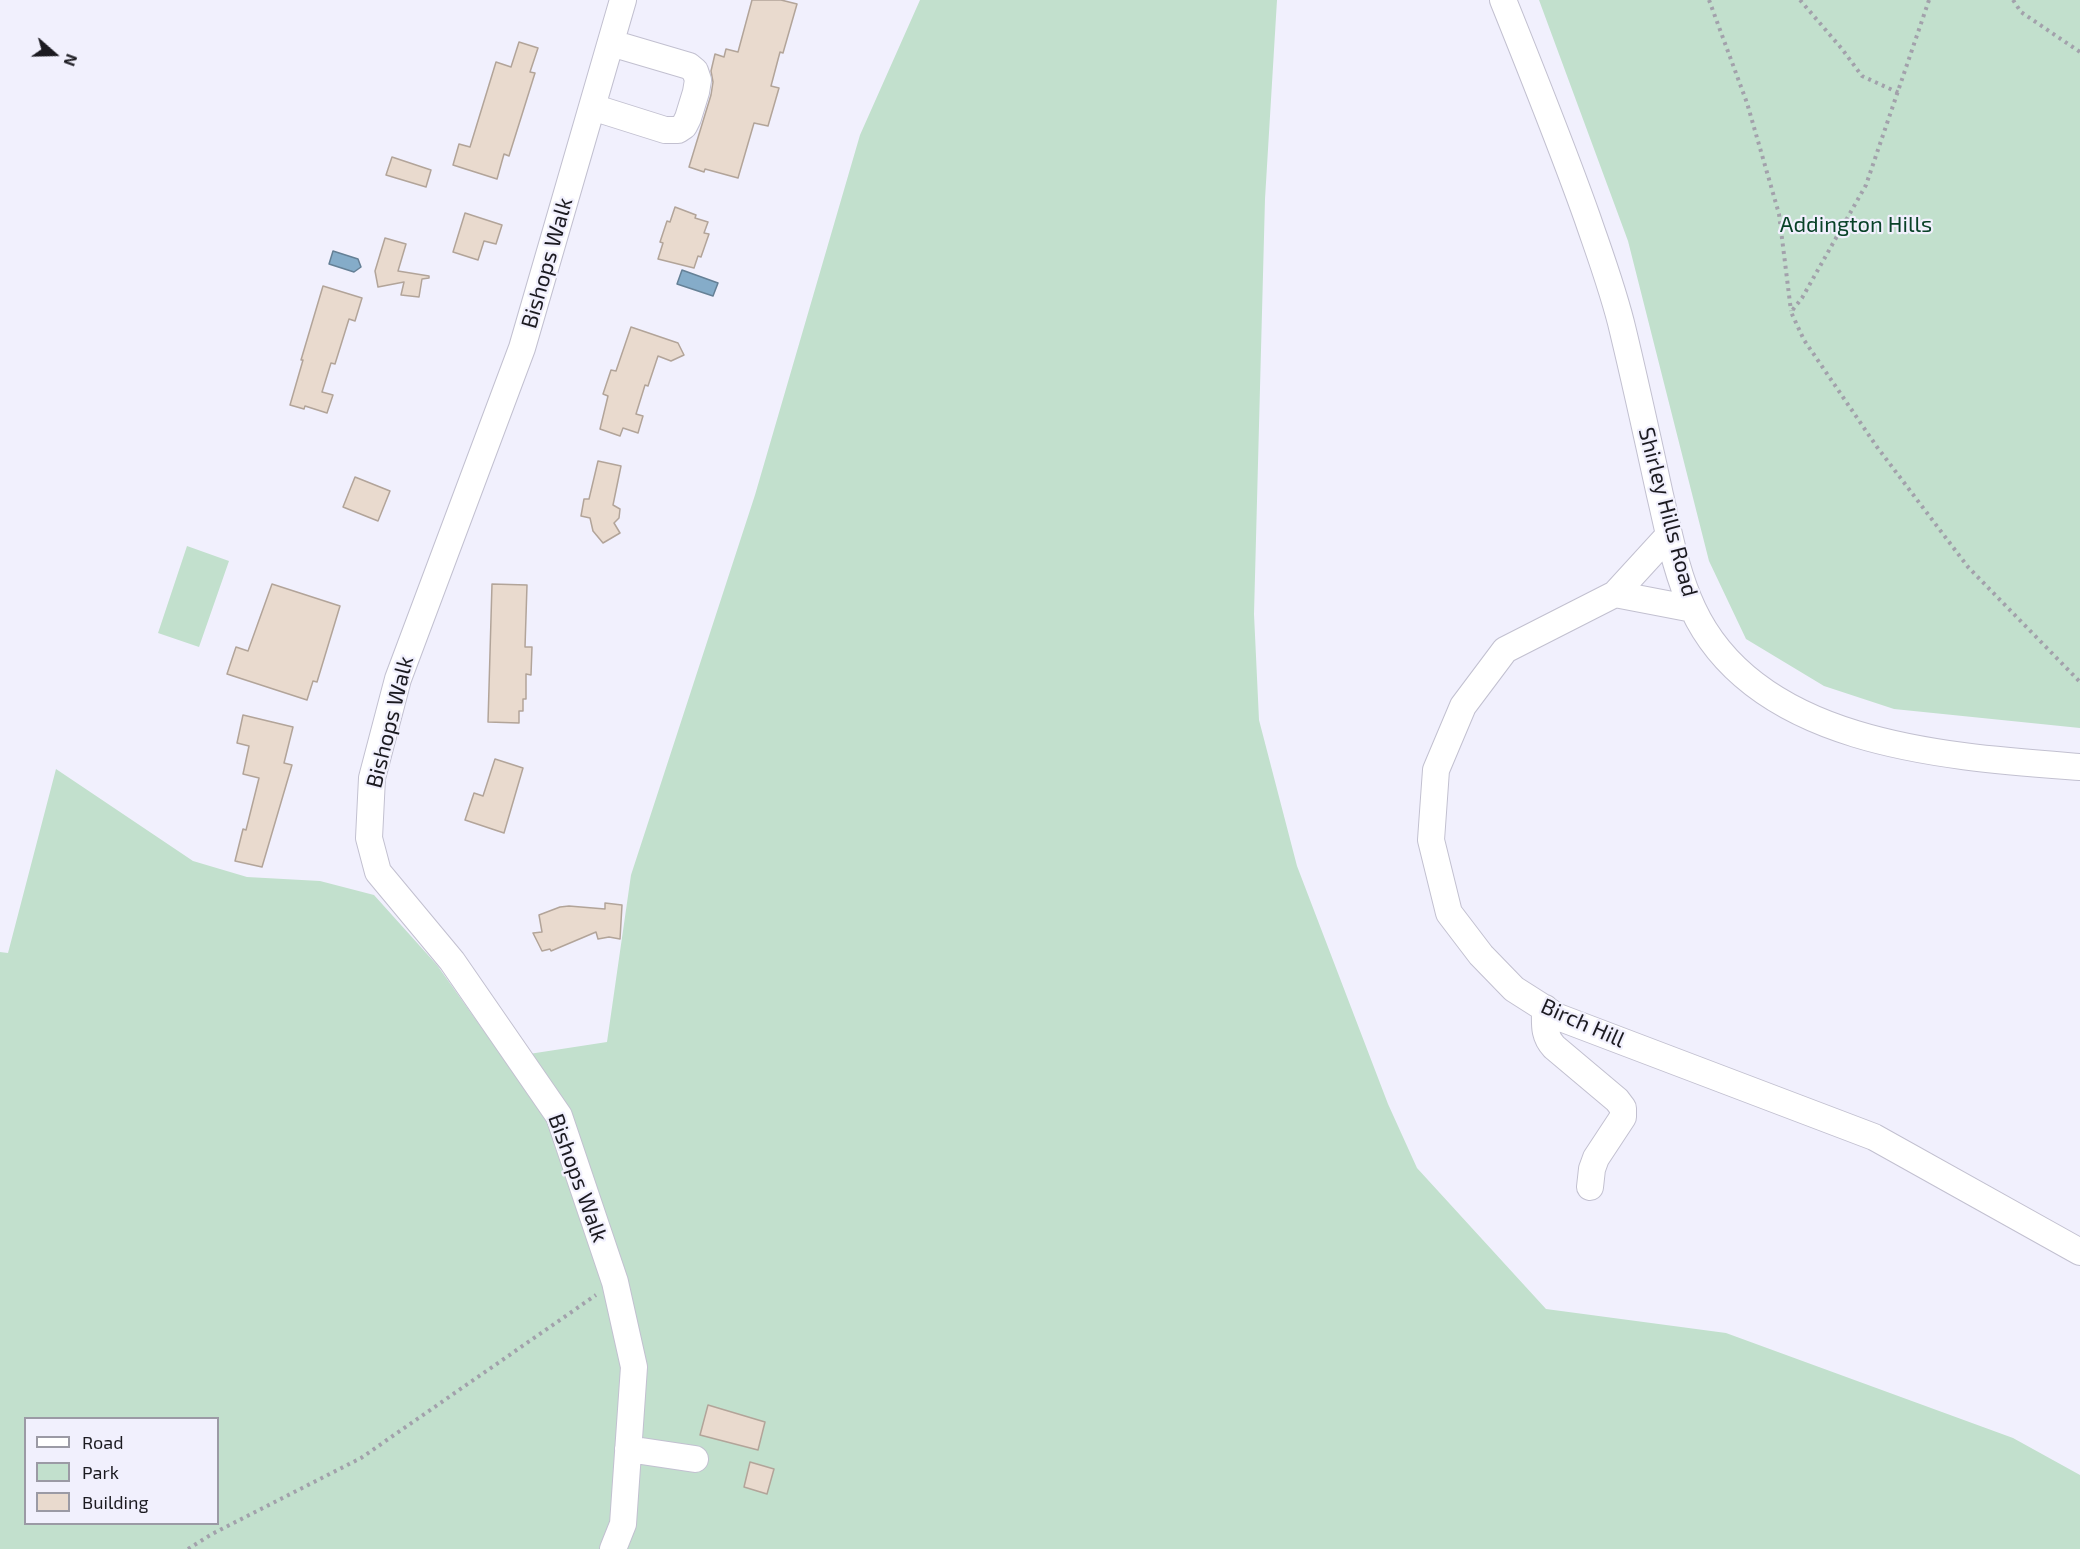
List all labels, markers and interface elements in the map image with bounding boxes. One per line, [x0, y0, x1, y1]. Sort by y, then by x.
north arrow [24, 24, 84, 84]
text: N [60, 52, 82, 69]
street label: Bishops Walk [516, 195, 578, 331]
park label: Addington Hills [1780, 212, 1932, 238]
street label: Shirley Hills Road [1633, 424, 1703, 600]
street label: Bishops Walk [361, 653, 419, 791]
street label: Birch Hill [1537, 993, 1629, 1053]
street label: Bishops Walk [543, 1110, 613, 1246]
legend [24, 1417, 219, 1525]
text: Road [82, 1431, 123, 1453]
text: Park [82, 1461, 119, 1483]
text: Building [82, 1491, 149, 1513]

